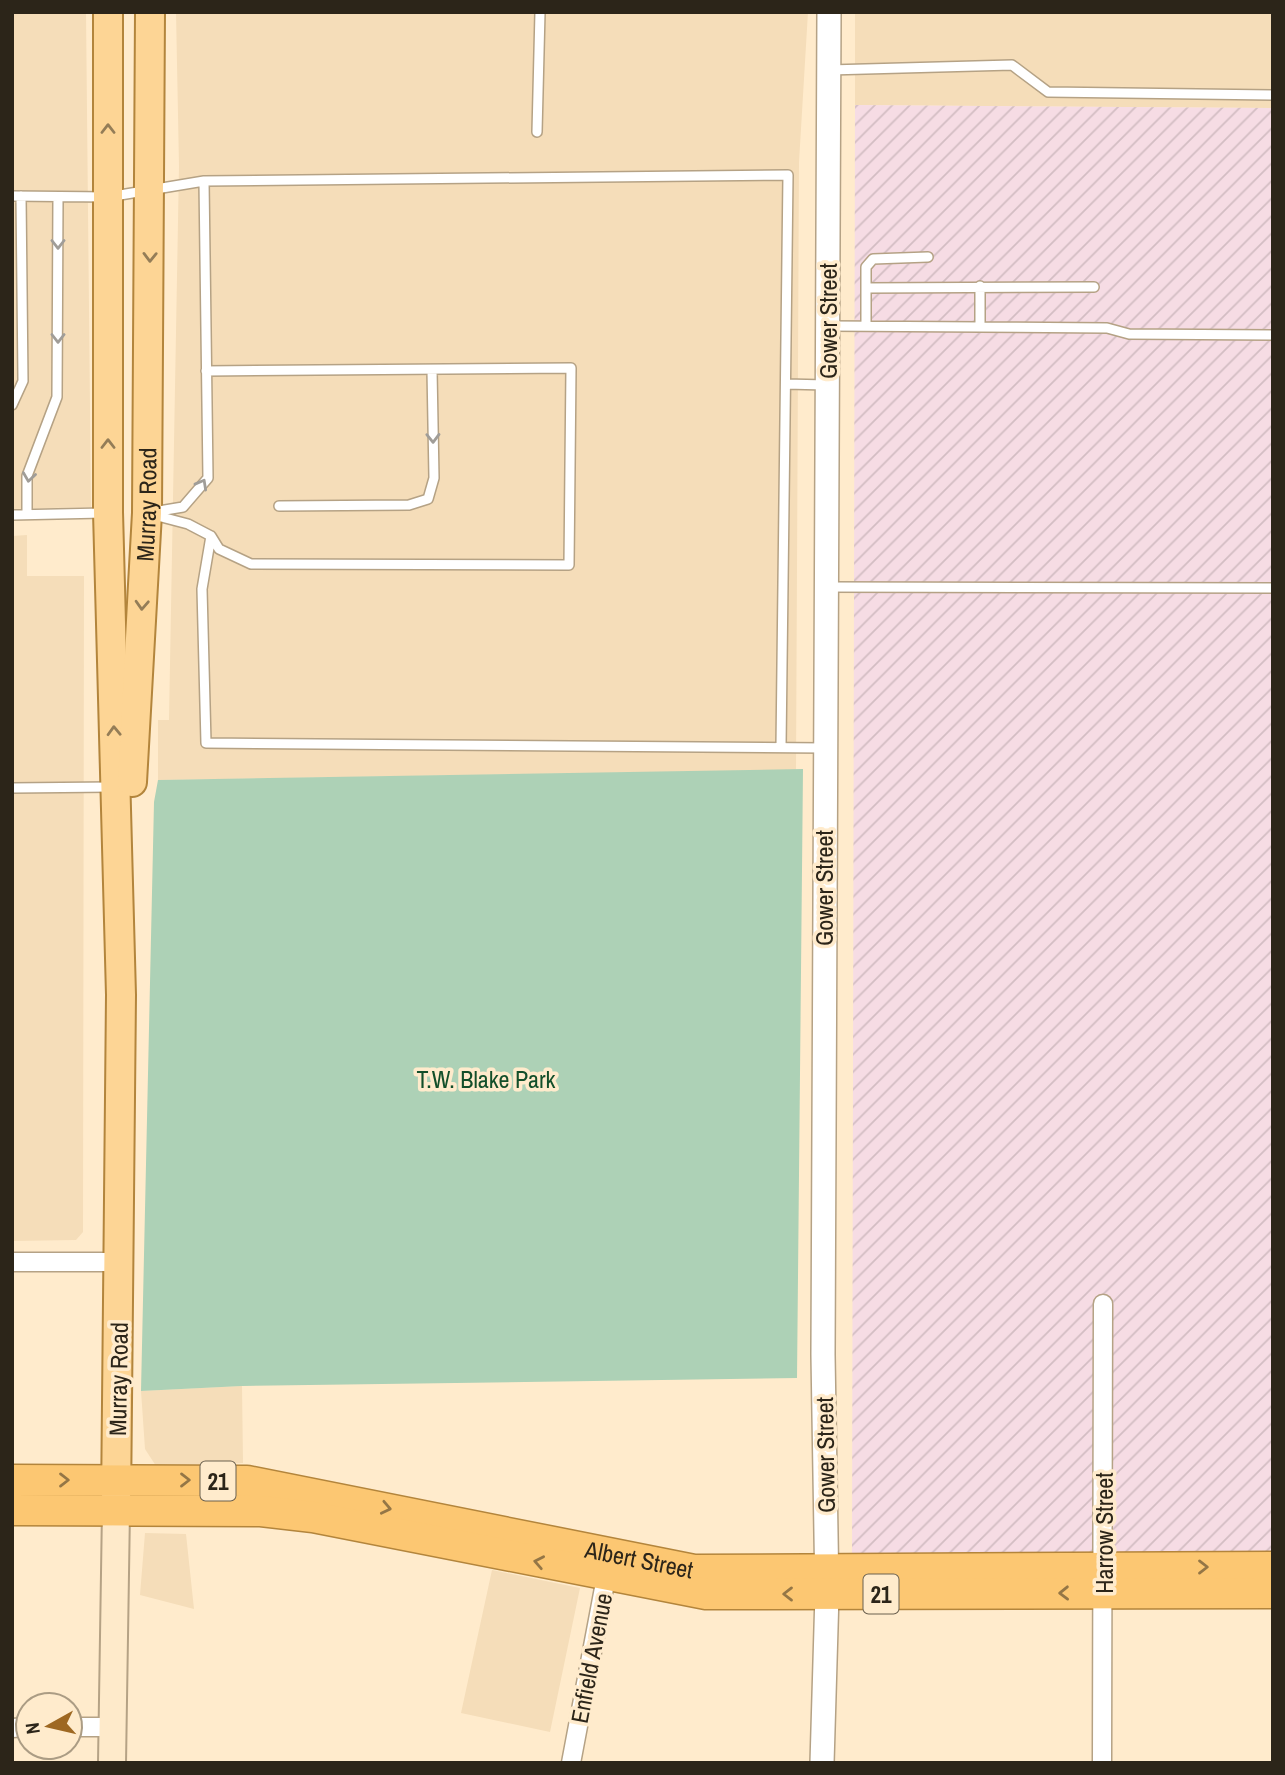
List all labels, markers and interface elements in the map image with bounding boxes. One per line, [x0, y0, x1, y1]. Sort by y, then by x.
one-way arrow [100, 123, 116, 134]
one-way arrow [50, 240, 66, 250]
one-way arrow [142, 252, 157, 263]
street label: Gower Street [812, 263, 844, 379]
one-way arrow [50, 333, 66, 344]
one-way arrow [425, 433, 441, 444]
one-way arrow [100, 438, 116, 449]
street label: Murray Road [128, 447, 163, 562]
one-way arrow [21, 471, 36, 483]
one-way arrow [194, 478, 208, 491]
one-way arrow [134, 600, 149, 611]
one-way arrow [106, 725, 122, 735]
street label: Gower Street [808, 830, 840, 946]
park label: T.W. Blake Park [417, 1063, 556, 1095]
street label: Murray Road [101, 1322, 135, 1436]
street label: Gower Street [808, 1396, 842, 1513]
road number: 21 [200, 1462, 235, 1500]
one-way arrow [60, 1472, 70, 1488]
one-way arrow [180, 1472, 190, 1488]
street label: Harrow Street [1088, 1472, 1120, 1594]
one-way arrow [380, 1500, 392, 1515]
street label: Albert Street [581, 1533, 697, 1586]
one-way arrow [533, 1555, 545, 1570]
one-way arrow [1198, 1559, 1209, 1575]
road number: 21 [864, 1574, 898, 1614]
one-way arrow [1058, 1585, 1069, 1600]
one-way arrow [782, 1586, 792, 1602]
street label: Enfield Avenue [563, 1590, 619, 1726]
north arrow [14, 1691, 84, 1761]
text: N [19, 1721, 46, 1736]

